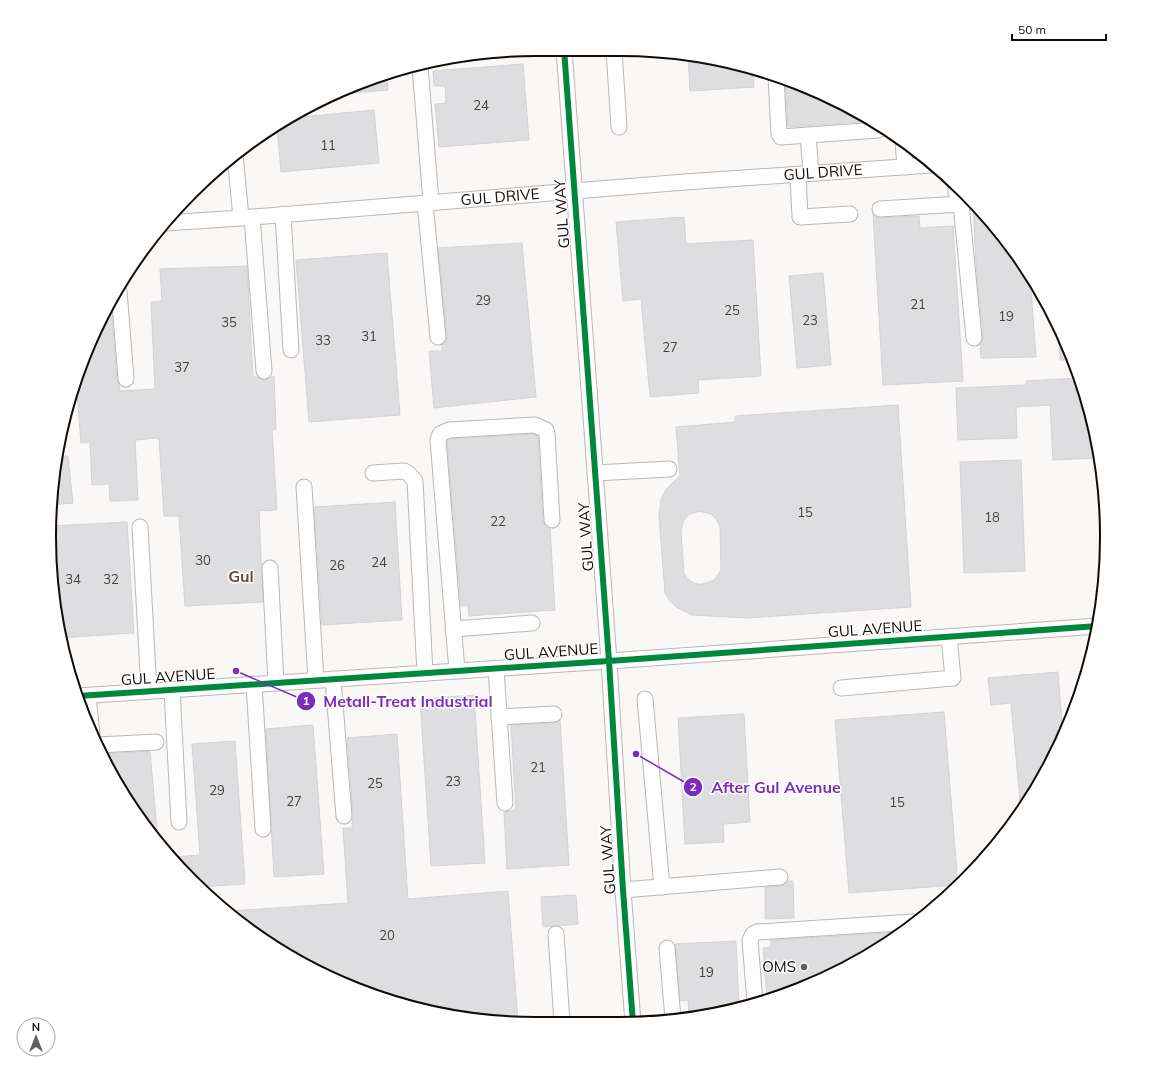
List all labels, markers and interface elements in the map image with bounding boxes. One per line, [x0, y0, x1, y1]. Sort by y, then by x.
scale bar [1012, 16, 1106, 42]
text: 50 m [1018, 22, 1046, 37]
house number: 24 [473, 97, 489, 113]
house number: 11 [320, 137, 336, 153]
street label: GUL DRIVE [783, 160, 863, 184]
street label: GUL WAY [550, 178, 573, 249]
street label: GUL DRIVE [460, 184, 540, 209]
house number: 29 [475, 292, 491, 308]
house number: 21 [910, 296, 926, 312]
house number: 25 [724, 302, 740, 318]
house number: 19 [998, 308, 1014, 324]
house number: 23 [802, 312, 818, 328]
house number: 35 [221, 314, 237, 330]
house number: 31 [361, 328, 377, 344]
house number: 33 [315, 332, 331, 348]
house number: 27 [662, 339, 678, 355]
house number: 37 [174, 359, 190, 375]
street label: GUL WAY [574, 501, 597, 572]
house number: 15 [797, 504, 813, 520]
house number: 18 [984, 509, 1000, 525]
house number: 22 [490, 513, 506, 529]
house number: 30 [195, 552, 211, 568]
house number: 24 [371, 554, 387, 570]
house number: 26 [329, 557, 345, 573]
district label: Gul [228, 566, 254, 586]
house number: 34 [65, 571, 81, 587]
house number: 32 [103, 571, 119, 587]
street label: GUL AVENUE [827, 616, 923, 641]
street label: GUL AVENUE [503, 639, 599, 664]
street label: GUL AVENUE [120, 664, 216, 689]
callout: Metall-Treat Industrial [296, 687, 501, 715]
text: Metall-Treat Industrial [323, 691, 493, 711]
text: 1 [302, 693, 310, 708]
house number: 21 [530, 759, 546, 775]
house number: 23 [445, 773, 461, 789]
callout: After Gul Avenue [683, 773, 849, 801]
house number: 25 [367, 775, 383, 791]
text: After Gul Avenue [711, 777, 841, 797]
text: 2 [689, 779, 697, 794]
house number: 29 [209, 782, 225, 798]
house number: 27 [286, 793, 302, 809]
house number: 15 [889, 794, 905, 810]
street label: GUL WAY [596, 824, 619, 895]
house number: 20 [379, 927, 395, 943]
place label: OMS [762, 957, 796, 976]
marker: OMS [799, 962, 809, 972]
house number: 19 [698, 964, 714, 980]
north arrow [16, 1017, 56, 1057]
text: N [32, 1020, 40, 1034]

